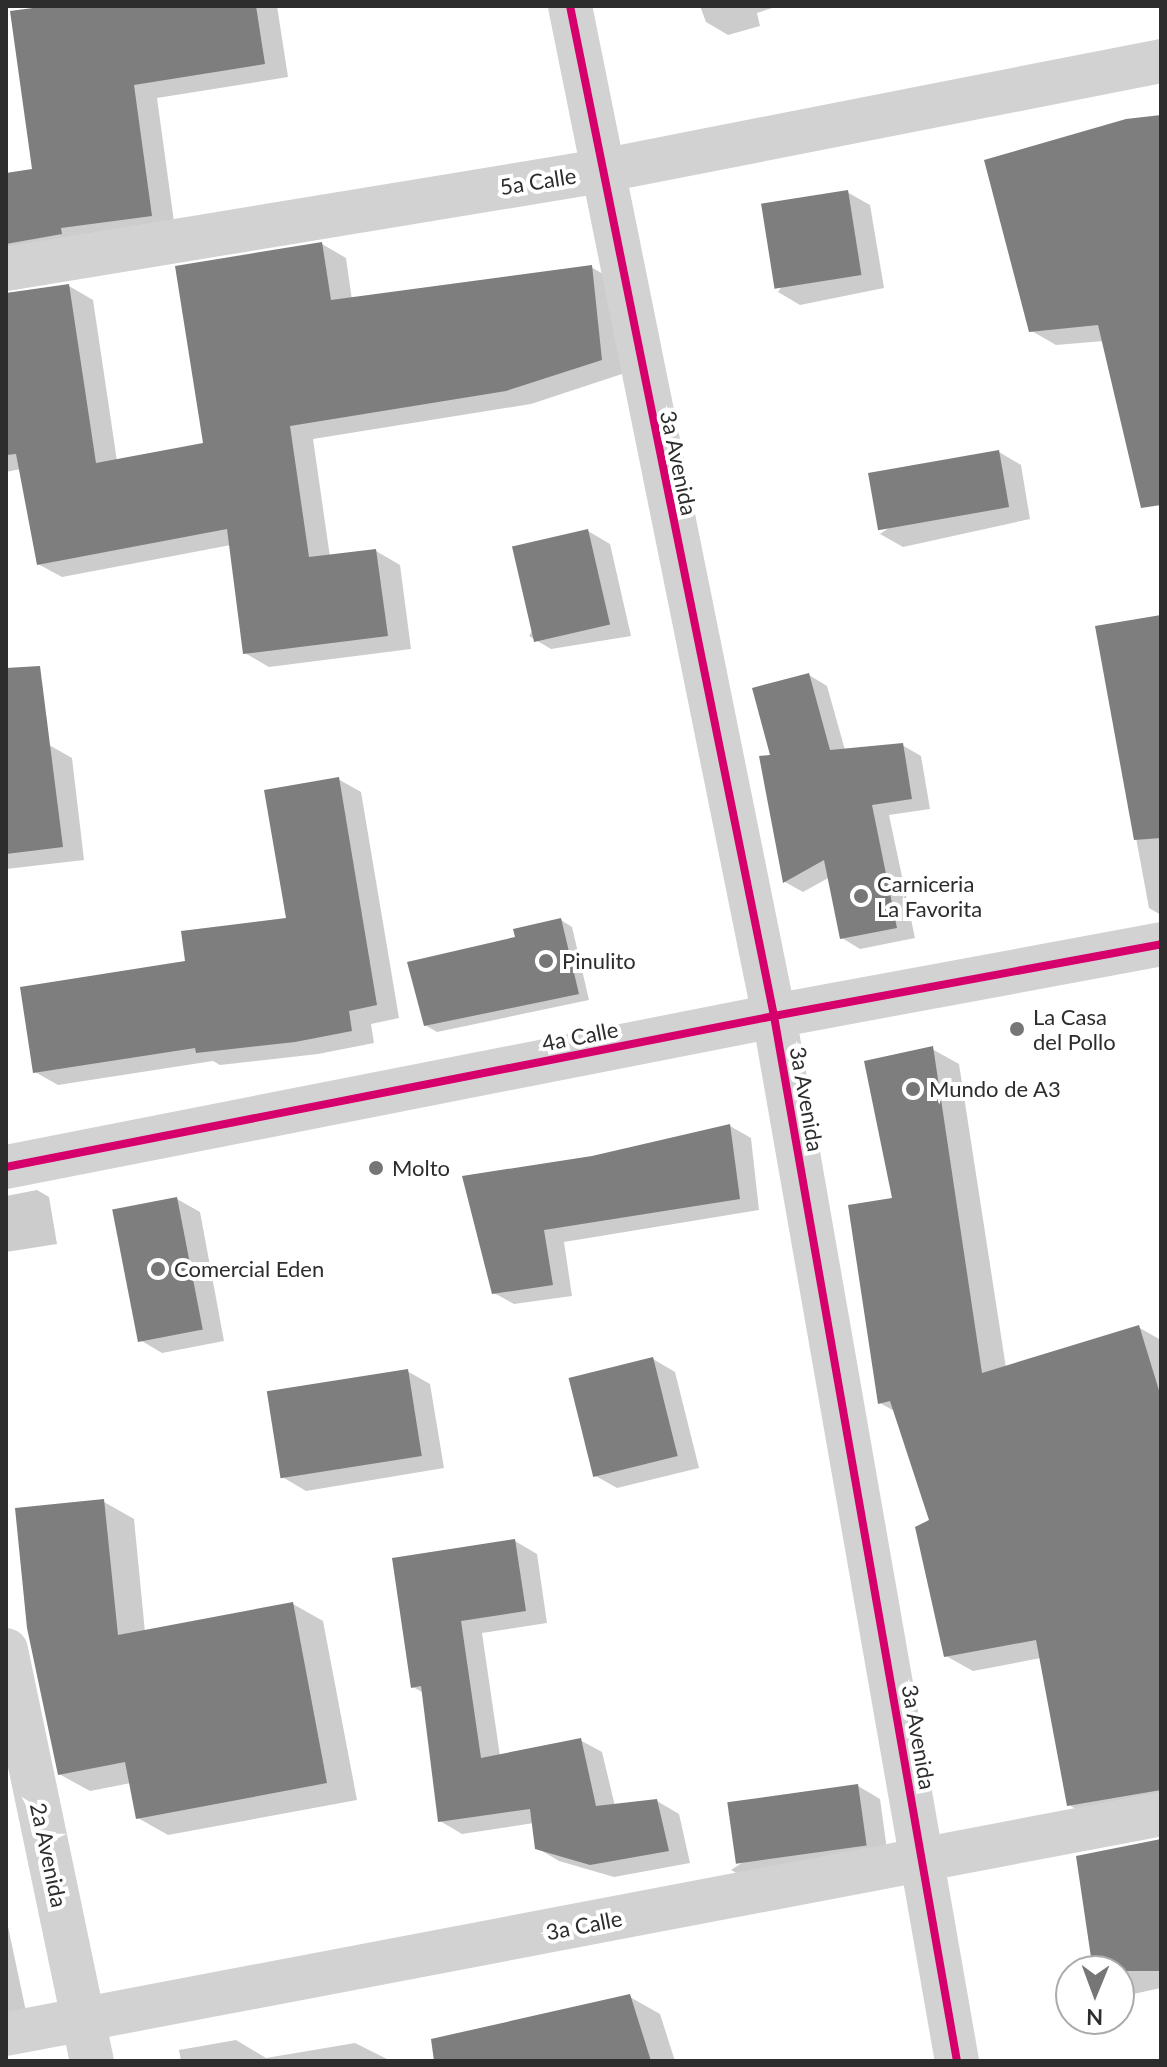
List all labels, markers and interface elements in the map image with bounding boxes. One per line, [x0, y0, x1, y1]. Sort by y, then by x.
street label: 5a Calle [498, 162, 578, 200]
street label: 3a Avenida [655, 408, 703, 518]
place label: Carniceria La Favorita [877, 870, 982, 922]
marker: Carniceria La Favorita [852, 887, 870, 905]
place label: Pinulito [562, 948, 636, 974]
marker: Pinulito [537, 952, 555, 970]
place label: La Casa del Pollo [1033, 1003, 1116, 1054]
street label: 4a Calle [540, 1016, 620, 1056]
marker: La Casa del Pollo [1008, 1020, 1026, 1038]
street label: 3a Avenida [785, 1044, 829, 1154]
place label: Mundo de A3 [929, 1076, 1061, 1102]
marker: Mundo de A3 [904, 1080, 922, 1098]
place label: Molto [392, 1155, 450, 1181]
marker: Molto [367, 1159, 385, 1177]
place label: Comercial Eden [174, 1256, 324, 1282]
marker: Comercial Eden [149, 1260, 167, 1278]
street label: 3a Avenida [897, 1682, 941, 1792]
street label: 2a Avenida [25, 1800, 73, 1910]
street label: 3a Calle [544, 1905, 624, 1945]
north arrow [1055, 1955, 1135, 2035]
text: N [1086, 2004, 1103, 2031]

